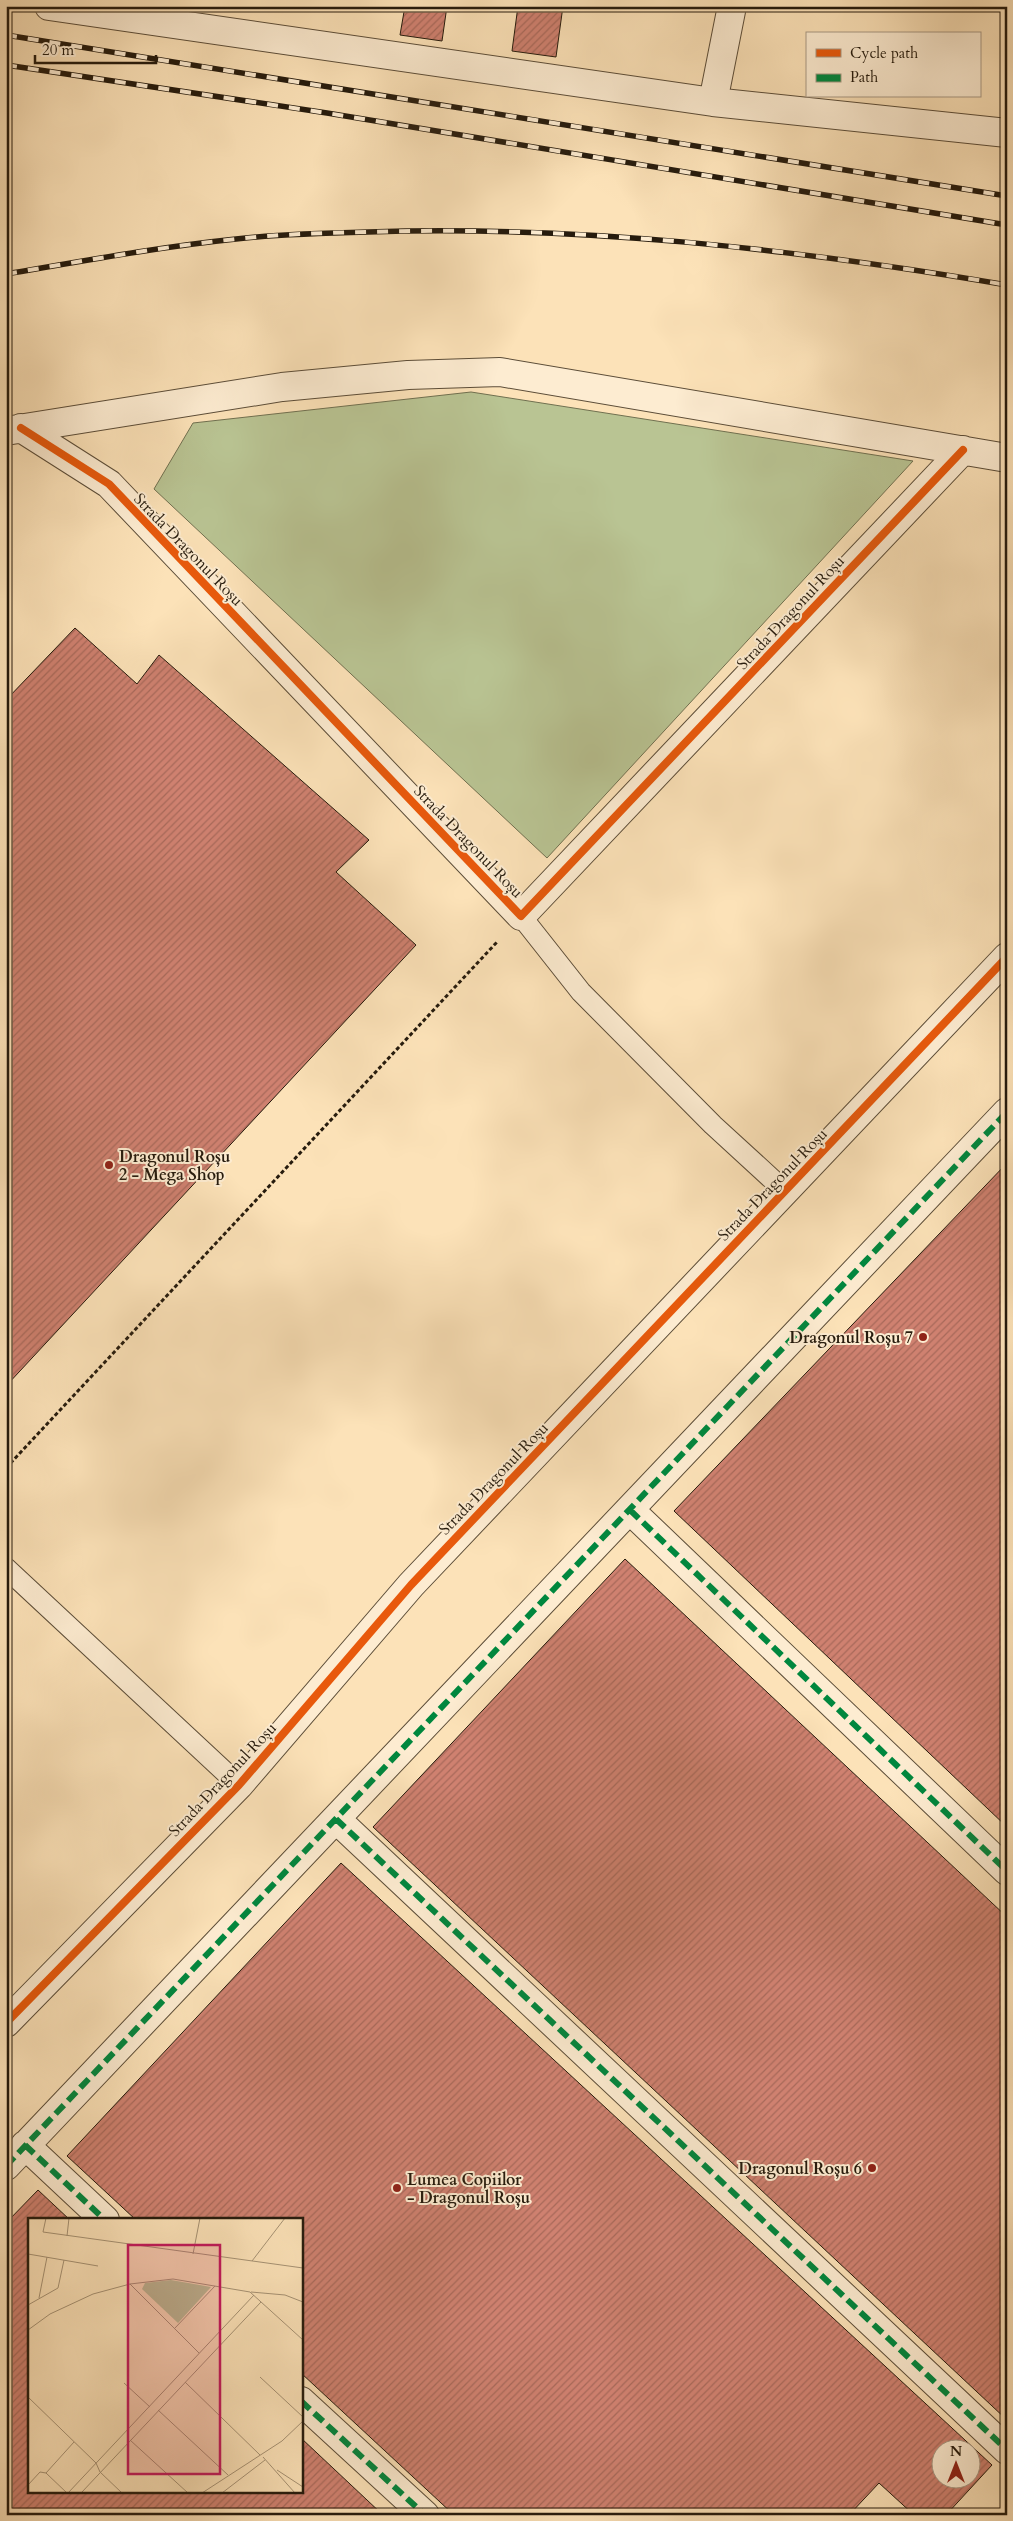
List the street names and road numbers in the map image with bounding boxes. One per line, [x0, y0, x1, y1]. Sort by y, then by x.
street label: Strada Dragonul Roșu [129, 488, 248, 611]
street label: Strada Dragonul Roșu [732, 551, 850, 675]
street label: Strada Dragonul Roșu [409, 780, 528, 903]
street label: Strada Dragonul Roșu [713, 1123, 833, 1246]
street label: Strada Dragonul Roșu [434, 1417, 554, 1540]
street label: Strada Dragonul Roșu [164, 1718, 282, 1842]

